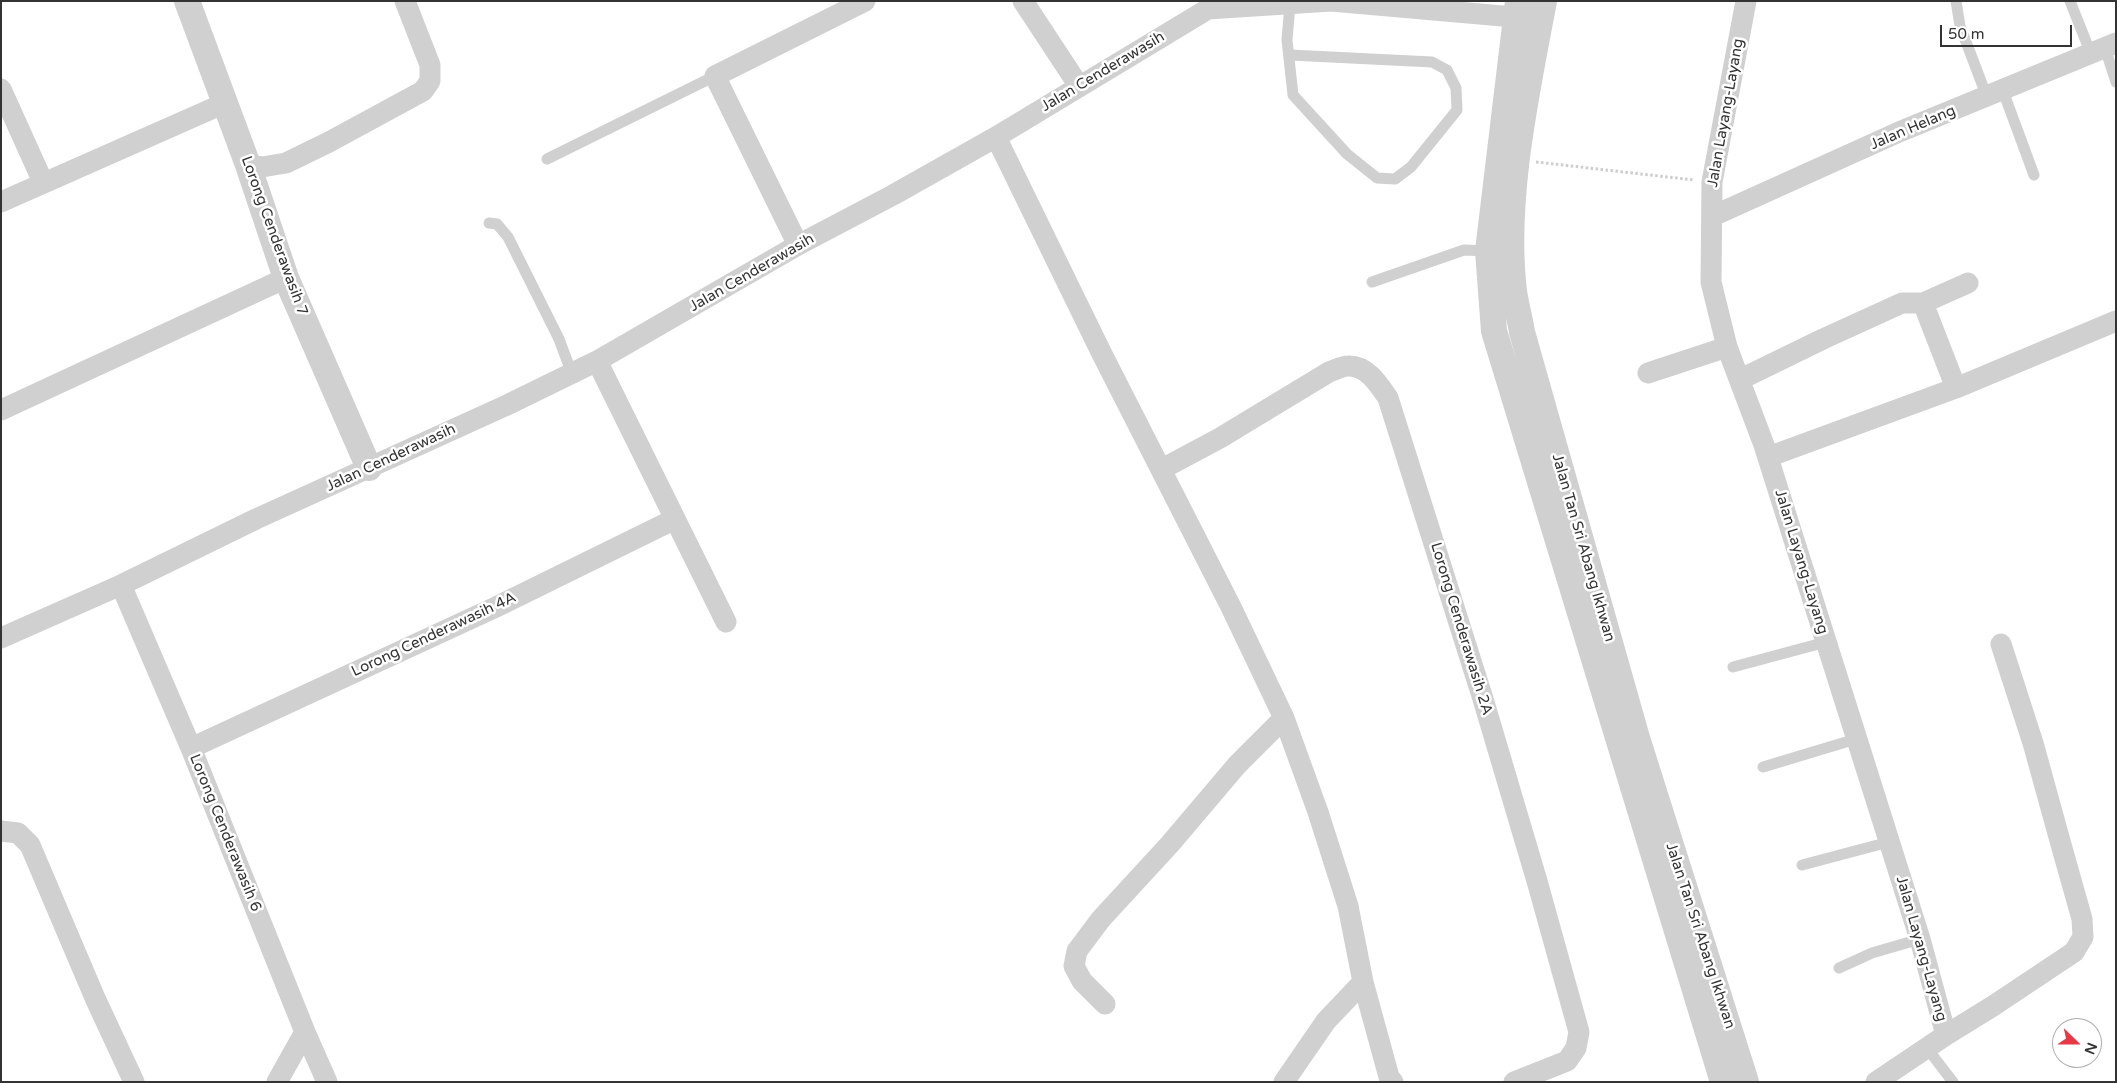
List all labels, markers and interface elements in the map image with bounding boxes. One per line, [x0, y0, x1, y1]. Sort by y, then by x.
scale bar [1942, 15, 2074, 47]
text: 50 m [1948, 25, 1985, 43]
street label: Jalan Cenderawasih [1038, 28, 1168, 116]
street label: Jalan Layang-Layang [1704, 37, 1748, 189]
street label: Jalan Helang [1868, 102, 1958, 154]
street label: Lorong Cenderawasih 7 [237, 154, 311, 318]
street label: Jalan Cenderawasih [687, 230, 817, 316]
street label: Jalan Cenderawasih [323, 420, 459, 496]
street label: Jalan Tan Sri Abang Ikhwan [1548, 452, 1618, 644]
street label: Jalan Layang-Layang [1770, 487, 1832, 637]
street label: Lorong Cenderawasih 2A [1426, 541, 1496, 717]
street label: Lorong Cenderawasih 4A [349, 589, 519, 681]
street label: Lorong Cenderawasih 6 [185, 752, 265, 914]
street label: Jalan Tan Sri Abang Ikhwan [1661, 841, 1739, 1031]
street label: Jalan Layang-Layang [1892, 874, 1950, 1024]
north arrow [2052, 1018, 2102, 1068]
text: N [2080, 1040, 2100, 1057]

